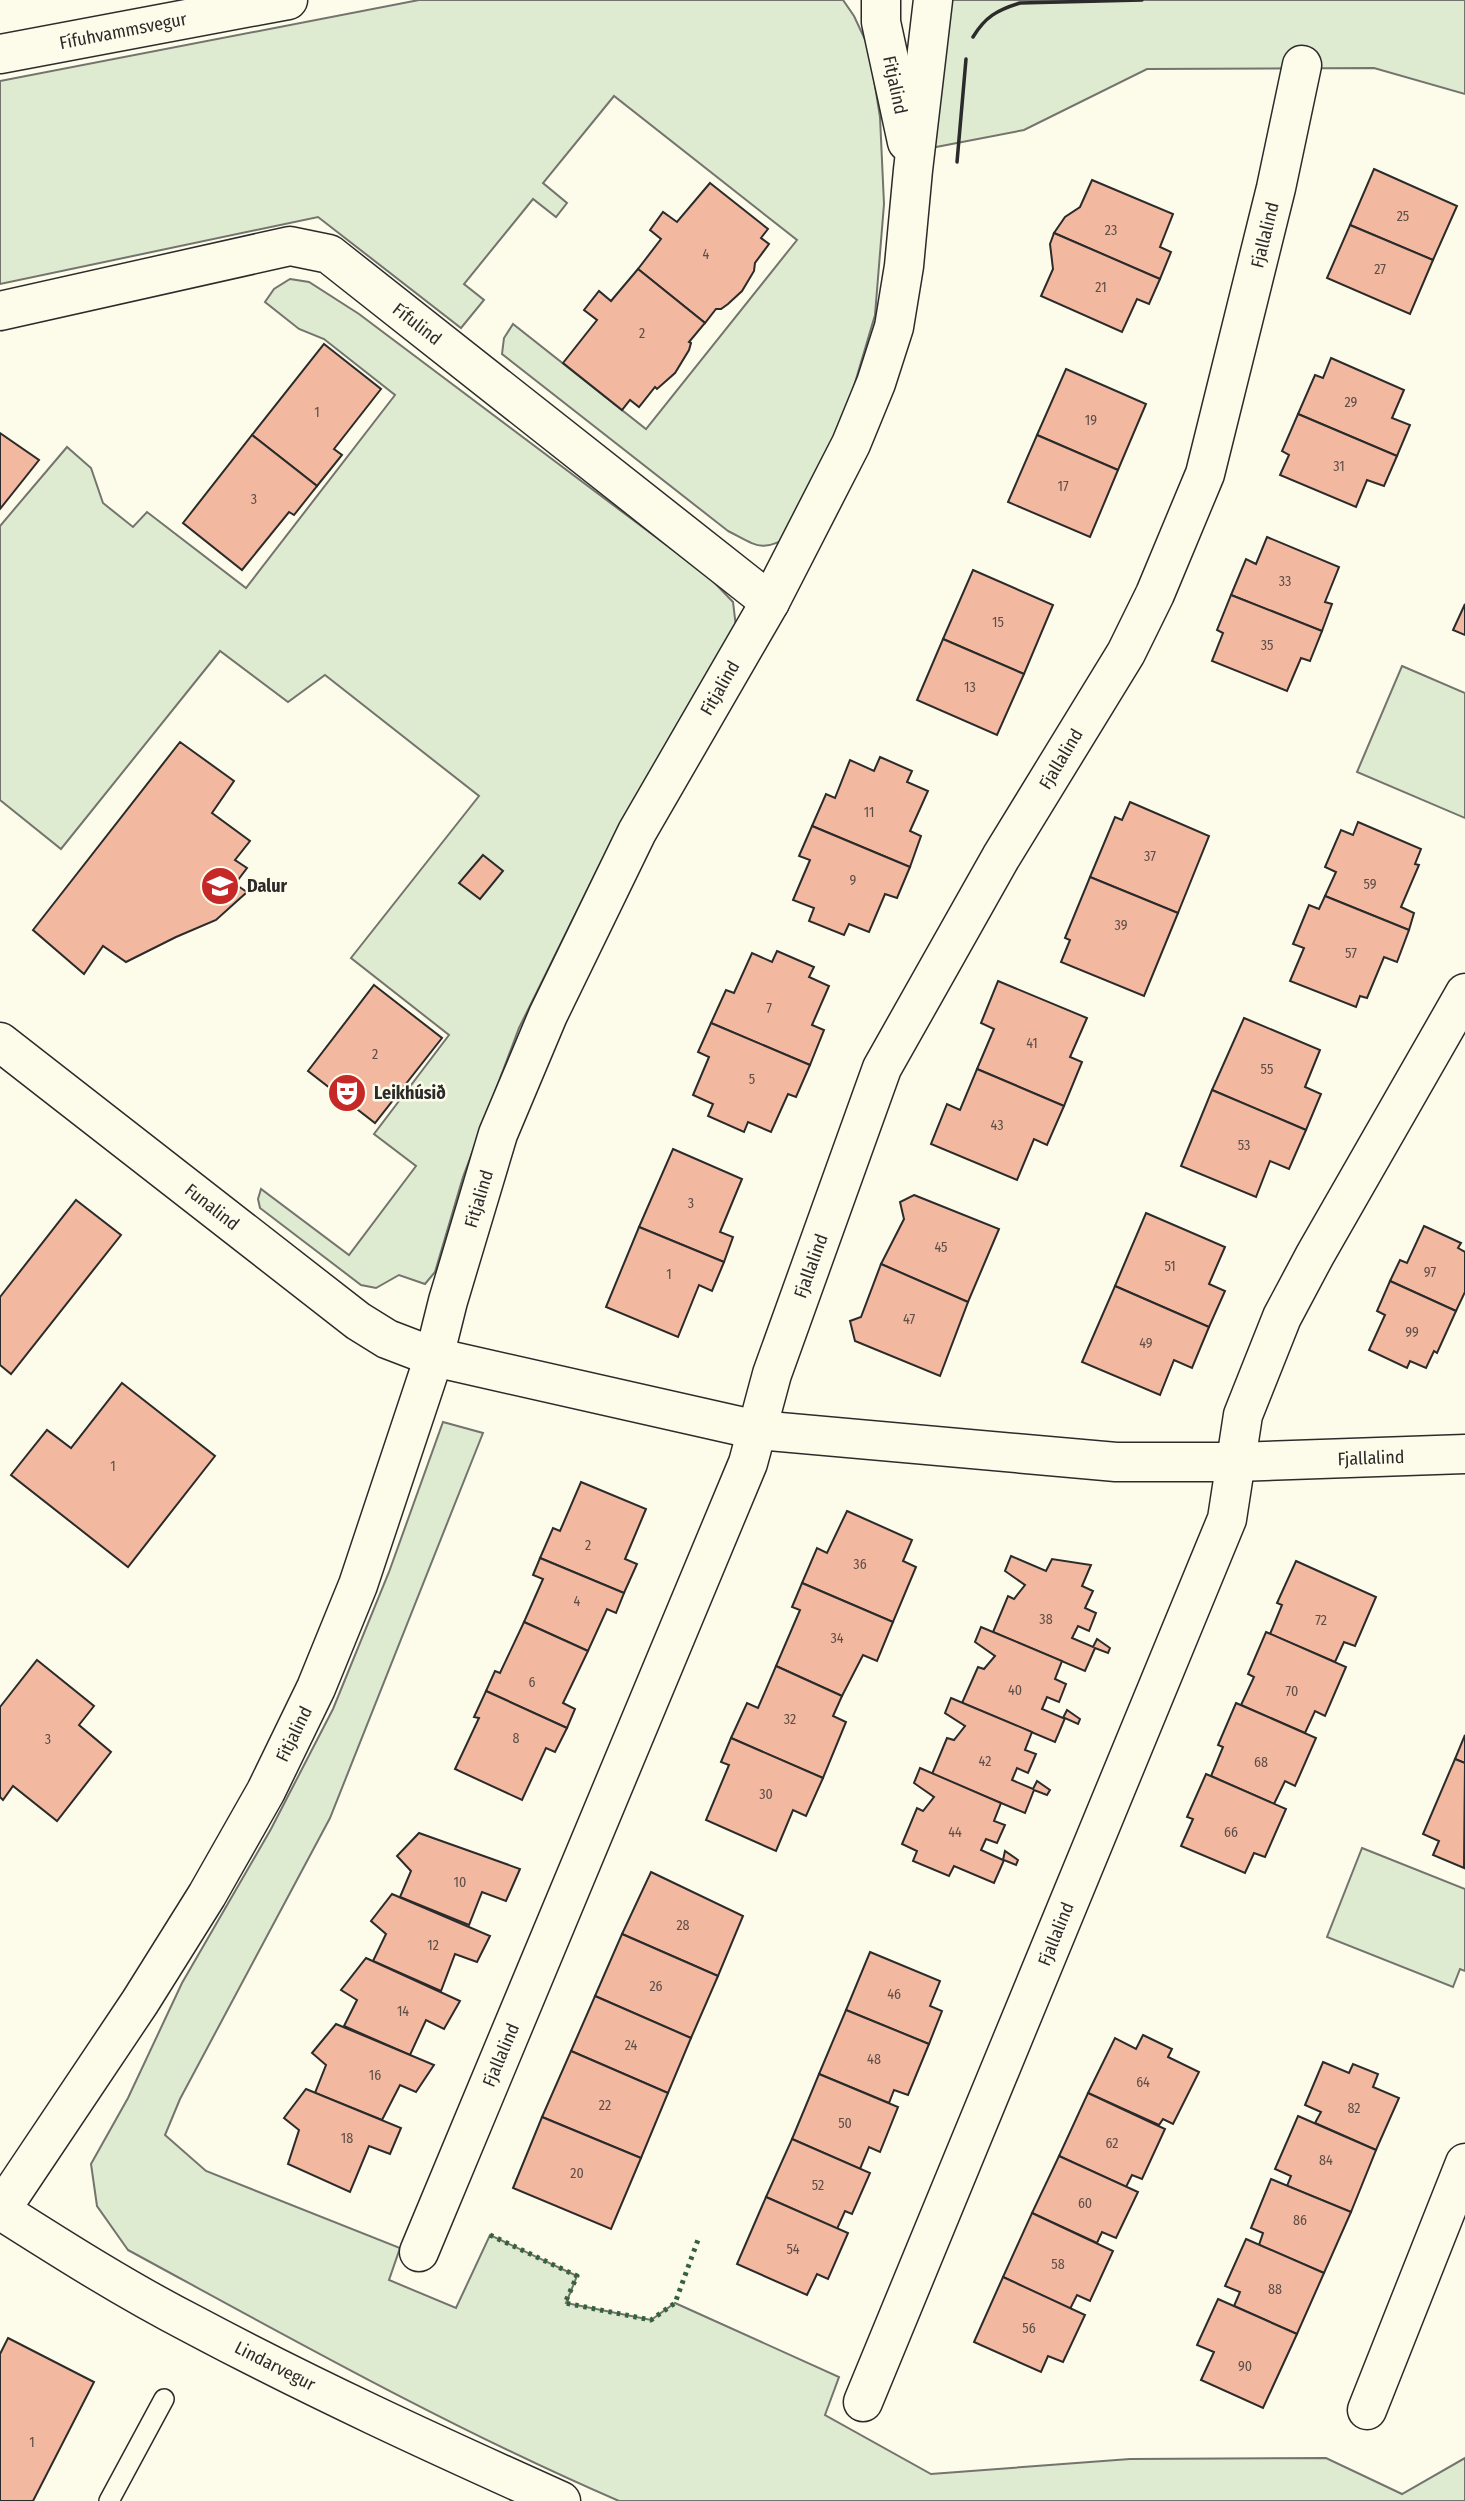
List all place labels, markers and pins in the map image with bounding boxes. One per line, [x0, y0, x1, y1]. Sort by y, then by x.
school or university icon: Dalur [199, 865, 241, 907]
place label: Dalur [247, 875, 288, 897]
theatre icon: Leikhúsið [326, 1072, 368, 1114]
place label: Leikhúsið [374, 1082, 446, 1104]

